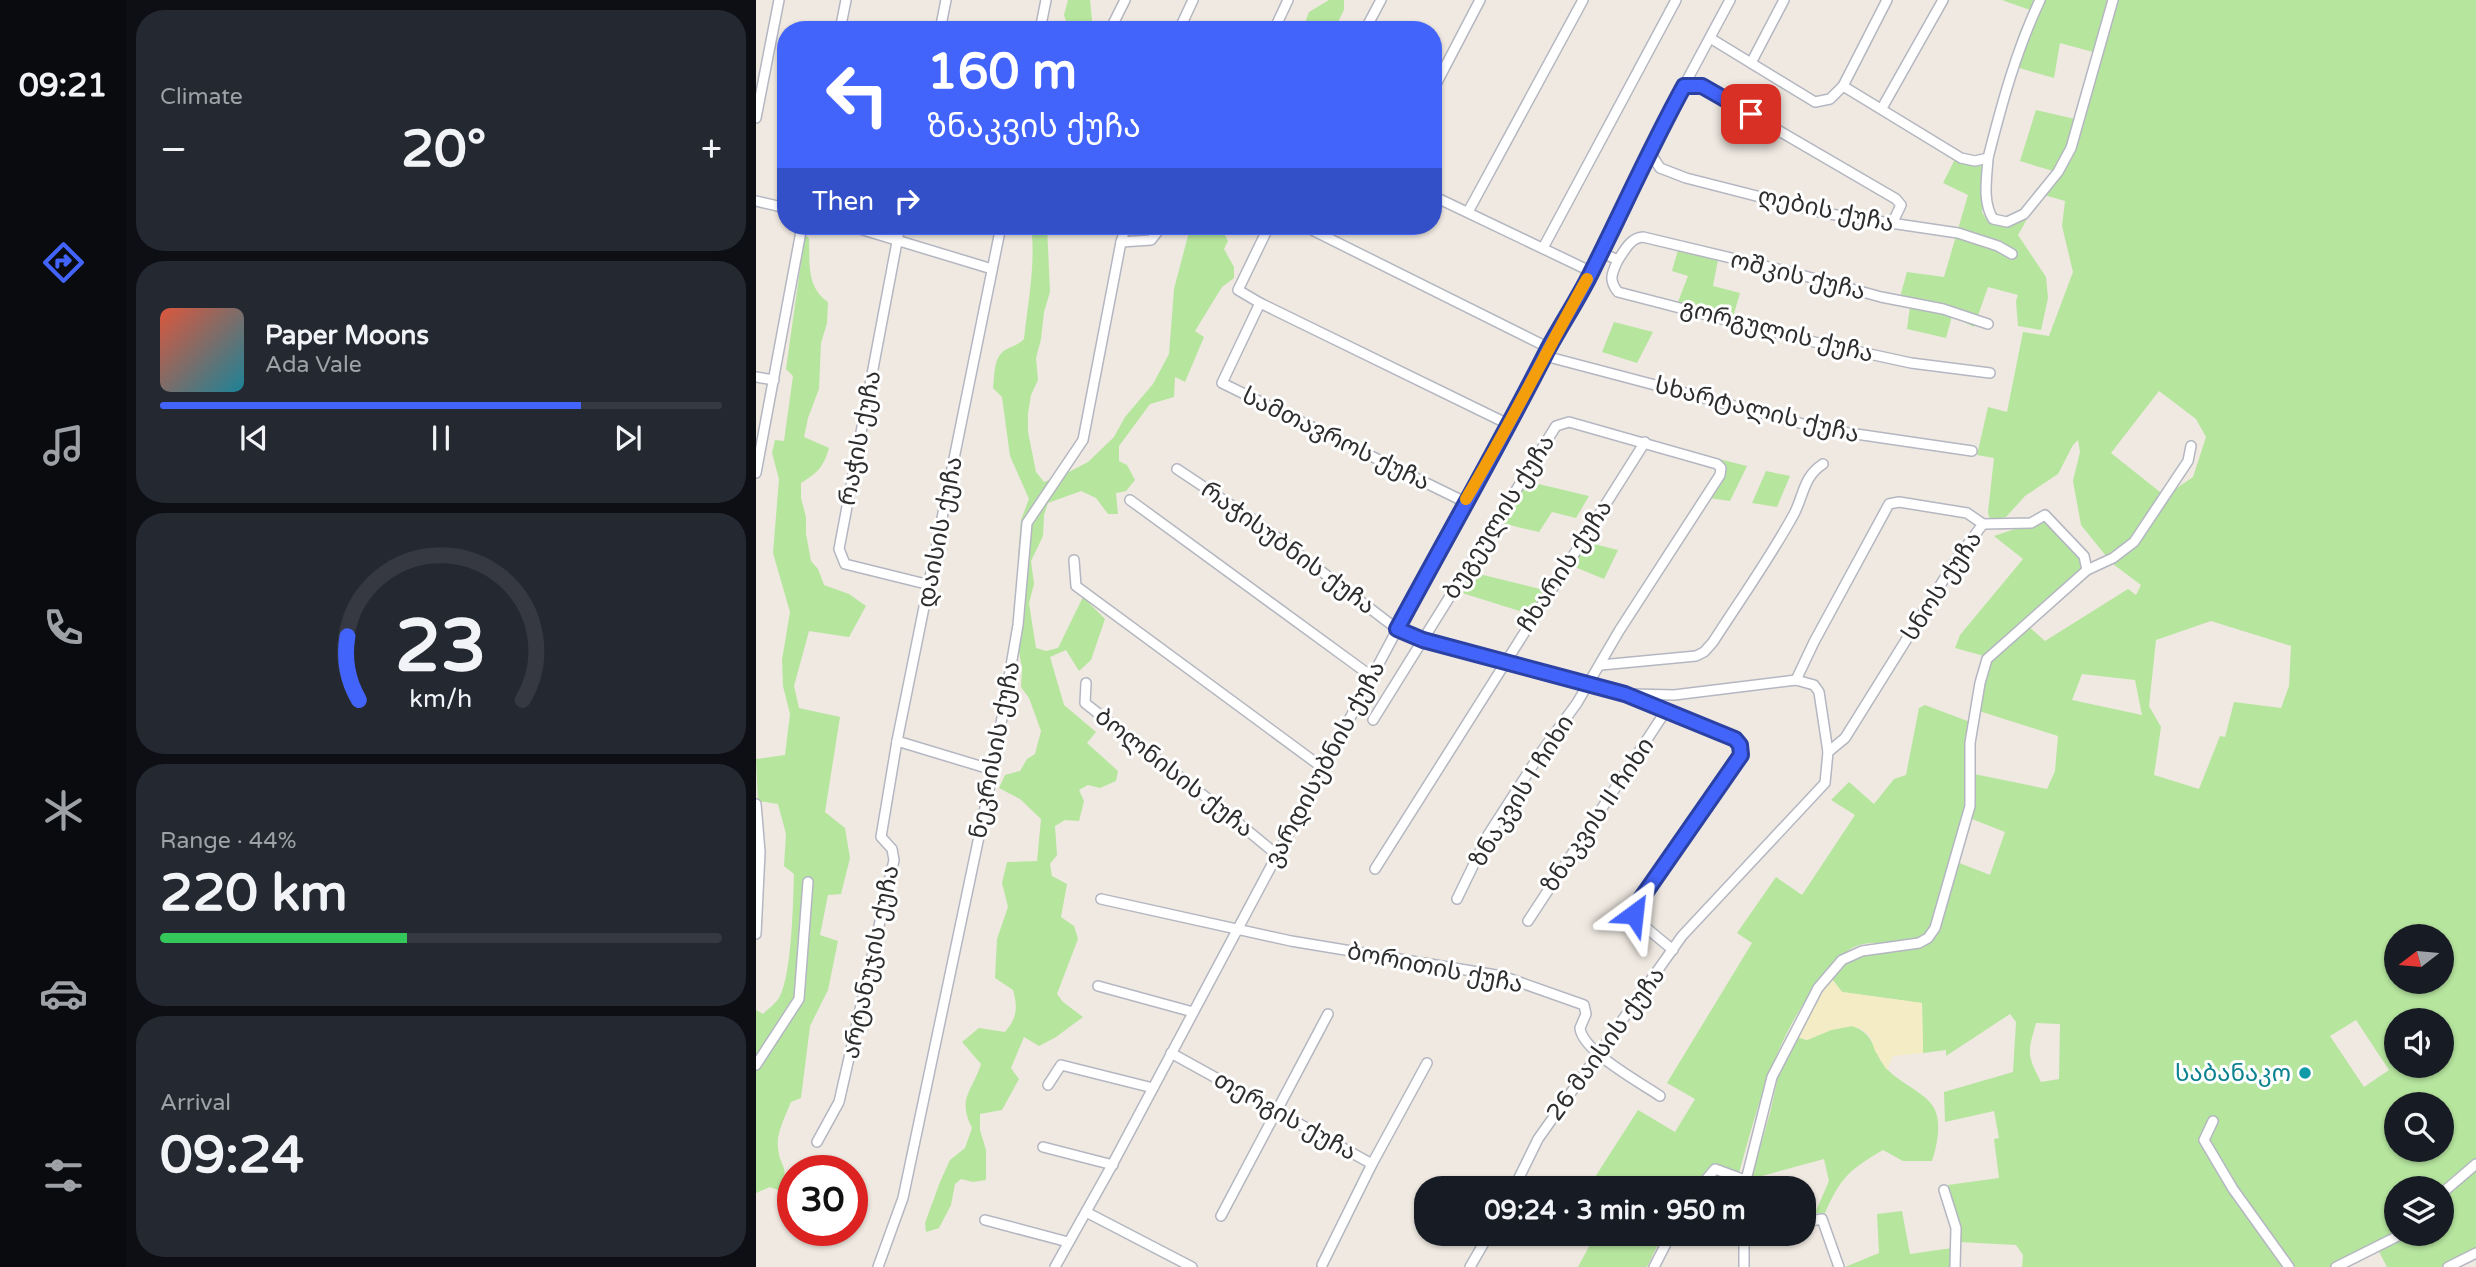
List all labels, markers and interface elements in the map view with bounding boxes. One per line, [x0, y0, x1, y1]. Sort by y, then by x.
text: 160 m [927, 43, 1077, 102]
icon: left [812, 49, 903, 140]
text: 09:21 [19, 67, 107, 105]
text: Climate [160, 83, 243, 111]
pin [1721, 84, 1781, 144]
icon: arrive [1732, 95, 1770, 133]
text: ზნაკვის ქუჩა [927, 108, 1141, 146]
text: 20° [401, 118, 486, 181]
text: − [160, 127, 187, 173]
text: + [701, 127, 722, 173]
street label: ღების ქუჩა [1755, 181, 1897, 239]
icon: right [888, 182, 926, 220]
text: Then [812, 186, 874, 217]
icon: directions [39, 238, 88, 287]
street label: ოშკის ქუჩა [1728, 245, 1868, 307]
street label: გორგულის ქუჩა [1678, 293, 1876, 369]
text: Paper Moons [265, 320, 429, 351]
text: Ada Vale [265, 351, 362, 379]
street label: რაჭის ქუჩა [833, 368, 887, 508]
street label: სხარტალის ქუჩა [1652, 371, 1862, 449]
street label: სამთავროს ქუჩა [1237, 381, 1435, 497]
icon: previous [235, 419, 273, 457]
icon: pause [422, 419, 460, 457]
icon: next [609, 419, 647, 457]
icon: music [39, 421, 88, 470]
street label: ბუგეულის ქუჩა [1437, 429, 1561, 605]
street label: დაისის ქუჩა [911, 454, 969, 610]
street label: რაჭისუბნის ქუჩა [1195, 475, 1381, 621]
street label: ჩხარის ქუჩა [1511, 494, 1619, 638]
street label: სნოს ქუჩა [1896, 526, 1988, 646]
icon: phone [39, 603, 88, 652]
text: 23 [395, 603, 487, 691]
street label: ვარდისუბნის ქუჩა [1258, 656, 1392, 872]
street label: ნეკრისის ქუჩა [964, 659, 1026, 841]
text: km/h [410, 683, 472, 713]
street label: ბოლნისის ქუჩა [1089, 702, 1259, 844]
street label: ზნაკვის I ჩიხი [1464, 710, 1580, 872]
street label: ზნაკვის II ჩიხი [1535, 732, 1661, 898]
icon: climate [39, 786, 88, 835]
text: Range · 44% [160, 827, 296, 855]
text: 220 km [160, 862, 348, 925]
street label: არტანუჯის ქუჩა [836, 863, 906, 1061]
position arrow [1597, 877, 1671, 951]
north arrow [2384, 924, 2454, 994]
map controls [2384, 924, 2454, 1246]
street label: ბორითის ქუჩა [1345, 937, 1525, 999]
street label: 26 მაისის ქუჩა [1540, 961, 1672, 1127]
icon: car [39, 969, 88, 1018]
button: sound [2384, 1008, 2454, 1078]
place label: საბანაკო [2175, 1059, 2291, 1088]
street label: თერგის ქუჩა [1209, 1065, 1361, 1167]
marker: საბანაკო [2297, 1065, 2313, 1081]
text: Arrival [160, 1089, 231, 1117]
button: search [2384, 1092, 2454, 1162]
text: 09:24 [160, 1124, 304, 1187]
icon: filters [39, 1151, 88, 1200]
speed limit sign: 30 [777, 1155, 868, 1246]
button: layers [2384, 1176, 2454, 1246]
text: 09:24 · 3 min · 950 m [1484, 1195, 1746, 1226]

